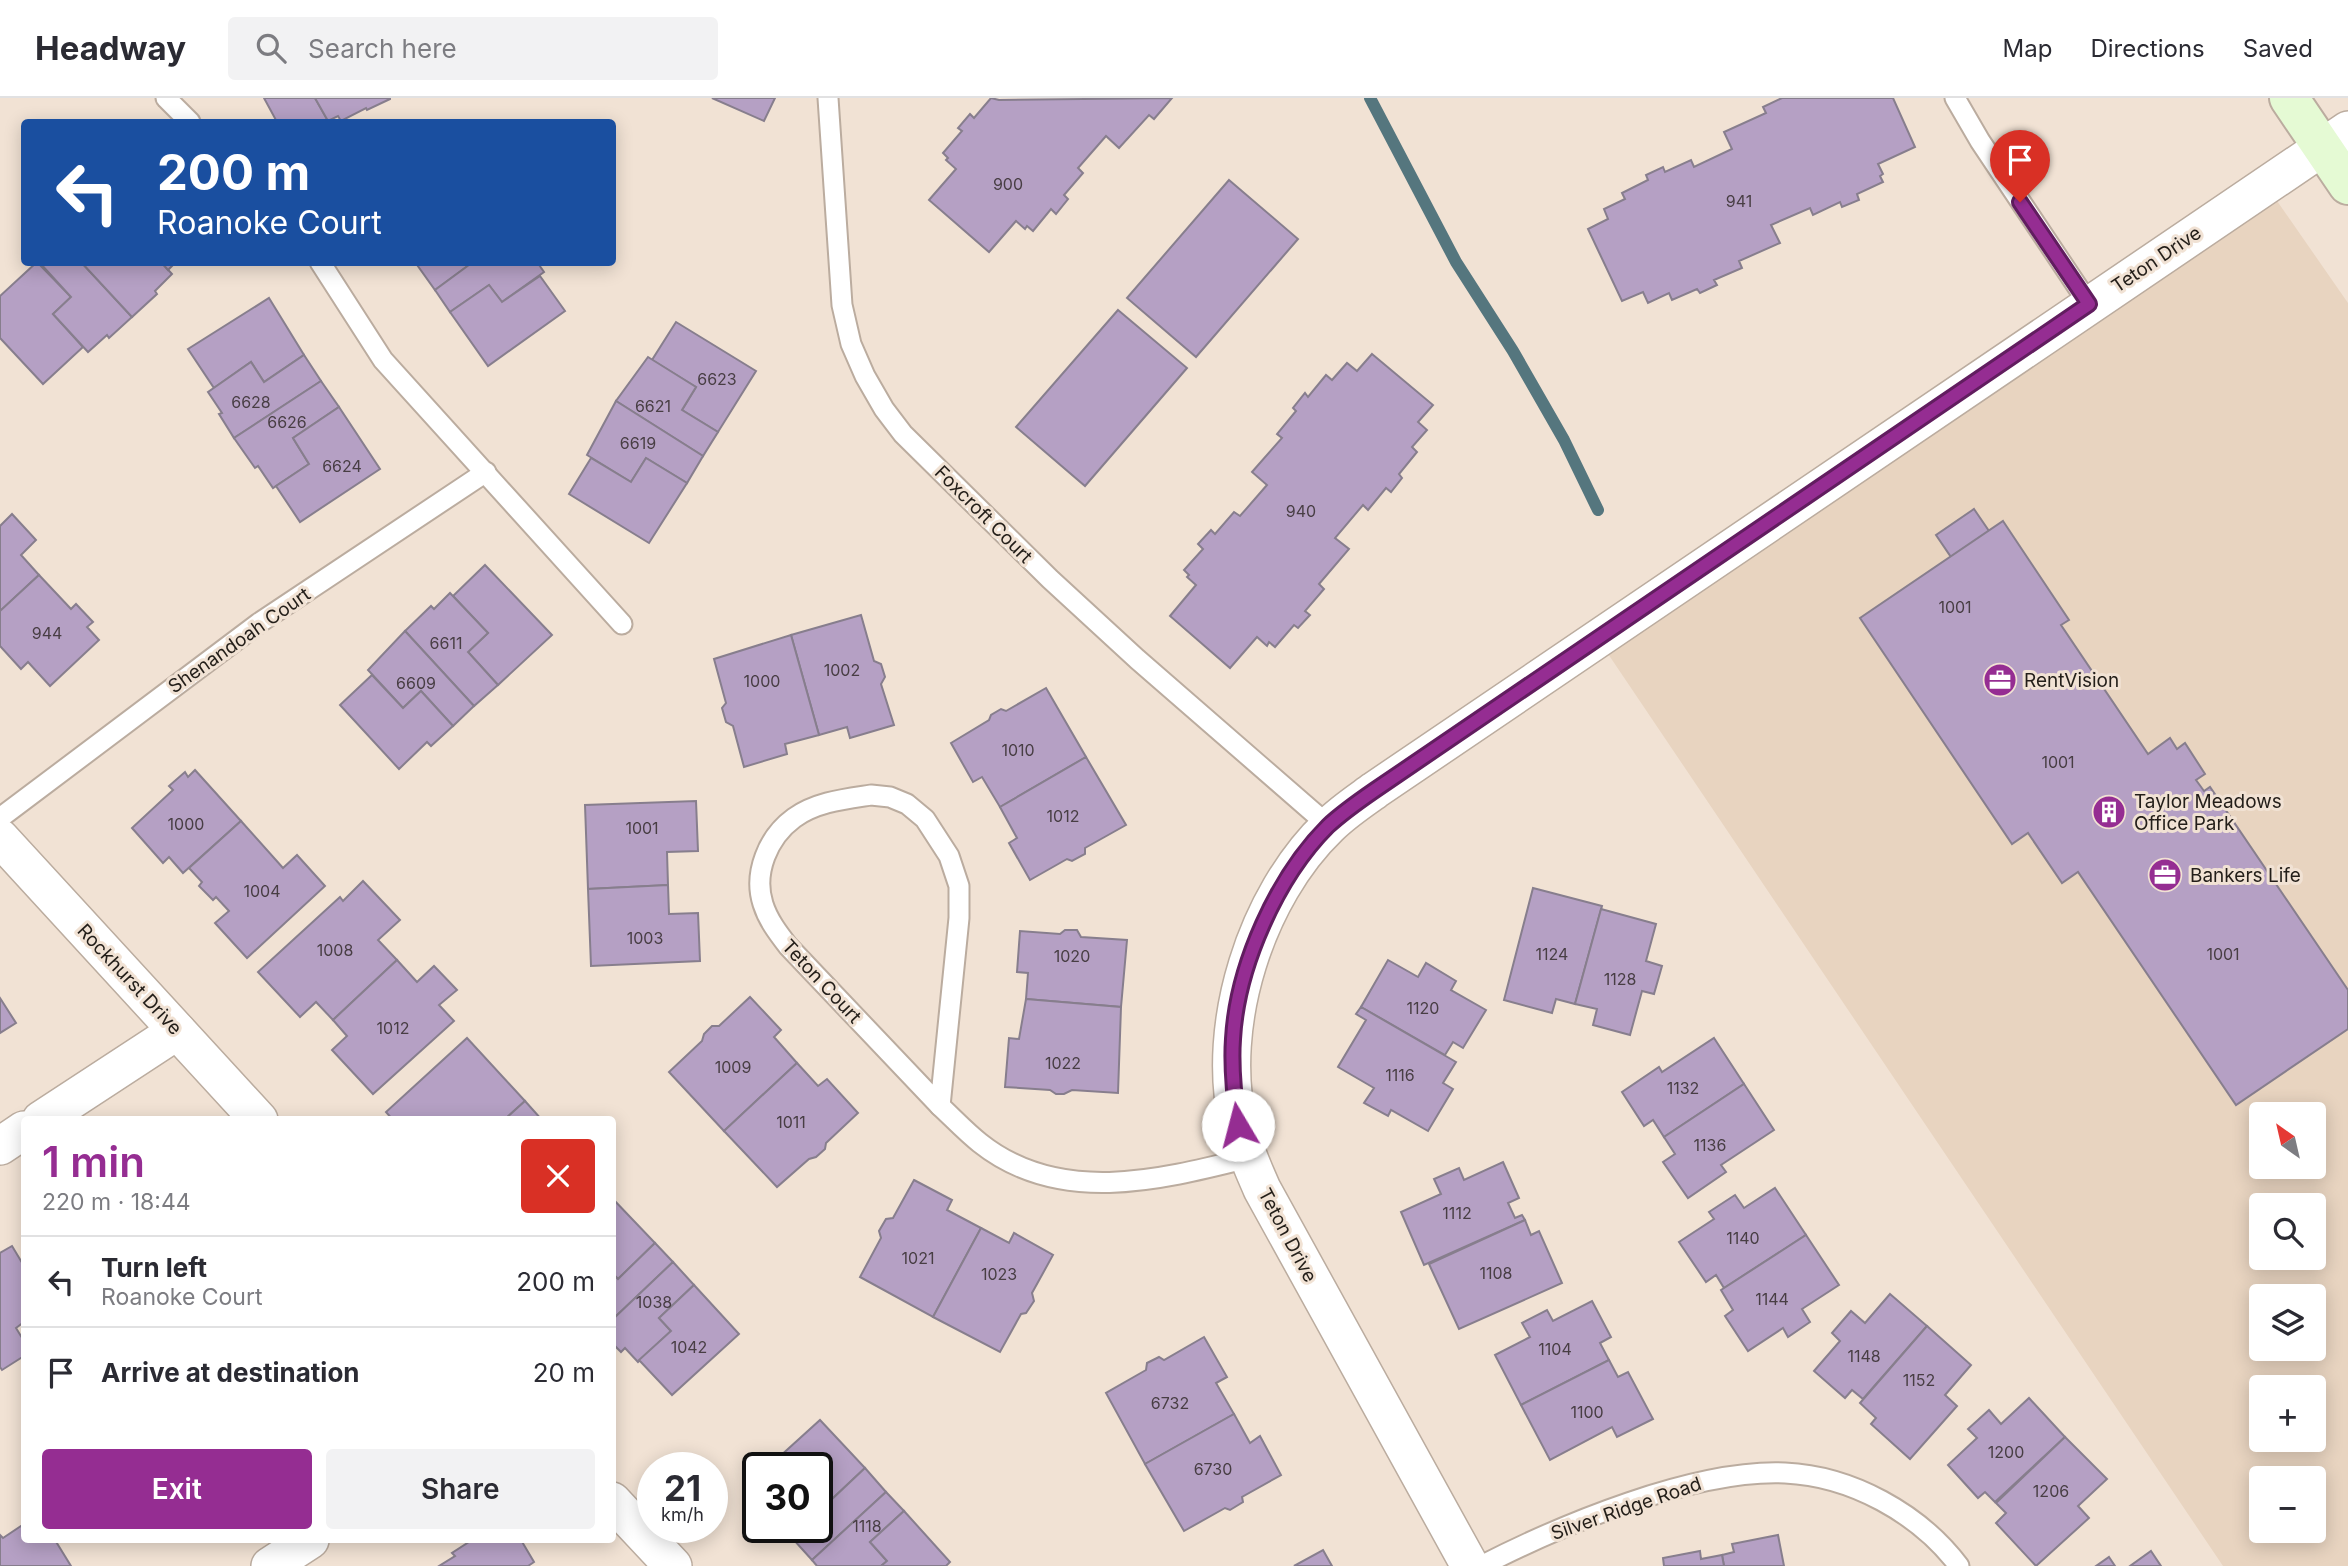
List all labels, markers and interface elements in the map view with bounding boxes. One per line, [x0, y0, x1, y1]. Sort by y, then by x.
search box [228, 17, 718, 80]
text: Headway [35, 28, 186, 68]
icon: search [252, 29, 290, 67]
text: Search here [308, 33, 457, 64]
text: Map [2003, 34, 2052, 63]
text: Directions [2090, 34, 2205, 63]
text: Saved [2243, 34, 2313, 63]
pin [1990, 130, 2050, 202]
icon: arrive [2001, 141, 2039, 179]
text: 200 m [157, 143, 310, 202]
icon: left [42, 147, 133, 238]
house number: 900 [993, 174, 1023, 194]
house number: 941 [1726, 191, 1752, 211]
text: Roanoke Court [157, 203, 382, 242]
street label: Teton Drive [2107, 221, 2205, 298]
house number: 6623 [697, 369, 737, 389]
house number: 6628 [231, 392, 271, 412]
house number: 6621 [635, 396, 671, 416]
house number: 6626 [267, 412, 307, 432]
house number: 6619 [620, 433, 656, 453]
house number: 6624 [322, 456, 362, 476]
street label: Foxcroft Court [930, 461, 1037, 568]
house number: 940 [1286, 501, 1316, 521]
street label: Shenandoah Court [164, 583, 315, 698]
house number: 1001 [1938, 597, 1972, 617]
house number: 944 [32, 623, 62, 643]
house number: 6611 [430, 633, 462, 653]
house number: 1002 [824, 660, 860, 680]
office icon: RentVision [1981, 661, 2019, 699]
place label: RentVision [2024, 669, 2119, 692]
house number: 1000 [744, 671, 780, 691]
house number: 6609 [396, 673, 436, 693]
house number: 1010 [1001, 740, 1035, 760]
house number: 1001 [2041, 752, 2075, 772]
place label: Taylor Meadows Office Park [2134, 790, 2282, 835]
building icon: Taylor Meadows Office Park [2090, 793, 2128, 831]
house number: 1012 [1047, 806, 1079, 826]
house number: 1000 [168, 814, 204, 834]
house number: 1001 [625, 818, 659, 838]
office icon: Bankers Life [2146, 856, 2184, 894]
place label: Bankers Life [2190, 864, 2301, 887]
house number: 1004 [243, 881, 281, 901]
street label: Rockhurst Drive [72, 919, 187, 1039]
house number: 1003 [627, 928, 663, 948]
street label: Teton Court [777, 935, 866, 1028]
house number: 1008 [317, 940, 353, 960]
house number: 1124 [1536, 944, 1568, 964]
house number: 1001 [2206, 944, 2240, 964]
house number: 1020 [1054, 946, 1090, 966]
house number: 1128 [1604, 969, 1636, 989]
house number: 1120 [1407, 998, 1439, 1018]
house number: 1012 [377, 1018, 409, 1038]
house number: 1022 [1045, 1053, 1081, 1073]
house number: 1009 [715, 1057, 751, 1077]
house number: 1116 [1385, 1065, 1415, 1085]
house number: 1132 [1667, 1078, 1699, 1098]
position arrow [1201, 1088, 1275, 1162]
north arrow [2249, 1102, 2326, 1180]
map controls [2249, 1102, 2326, 1543]
house number: 1011 [776, 1112, 806, 1132]
house number: 1136 [1694, 1135, 1726, 1155]
text: 1 min [42, 1136, 145, 1187]
button: close [521, 1139, 595, 1213]
street label: Teton Drive [1253, 1184, 1322, 1286]
text: 220 m · 18:44 [42, 1188, 191, 1216]
button: search [2249, 1193, 2326, 1270]
house number: 1112 [1442, 1203, 1472, 1223]
house number: 1140 [1726, 1228, 1760, 1248]
house number: 1021 [902, 1248, 934, 1268]
text: Turn left [101, 1252, 207, 1283]
icon: left [42, 1263, 80, 1301]
house number: 1108 [1479, 1263, 1513, 1283]
house number: 1023 [981, 1264, 1017, 1284]
text: 200 m [516, 1266, 595, 1297]
text: Roanoke Court [101, 1283, 263, 1311]
button: layers [2249, 1284, 2326, 1361]
house number: 1144 [1755, 1289, 1789, 1309]
house number: 1038 [636, 1292, 672, 1312]
house number: 1042 [671, 1337, 707, 1357]
house number: 1104 [1538, 1339, 1572, 1359]
house number: 1148 [1847, 1346, 1881, 1366]
icon: arrive [42, 1354, 80, 1392]
text: Arrive at destination [101, 1357, 360, 1388]
text: 20 m [533, 1357, 595, 1388]
house number: 1152 [1903, 1370, 1935, 1390]
button: + [2249, 1375, 2326, 1452]
house number: 6732 [1151, 1393, 1189, 1413]
house number: 1100 [1570, 1402, 1604, 1422]
house number: 1200 [1988, 1442, 2024, 1462]
button: Exit [42, 1449, 312, 1529]
button: Share [326, 1449, 595, 1529]
speed limit sign: 30 [742, 1452, 833, 1543]
house number: 6730 [1194, 1459, 1232, 1479]
button: − [2249, 1466, 2326, 1543]
text: 21 [664, 1467, 701, 1509]
street label: Silver Ridge Road [1548, 1472, 1704, 1545]
house number: 1206 [2033, 1481, 2069, 1501]
text: km/h [661, 1504, 704, 1525]
house number: 1118 [852, 1516, 882, 1536]

